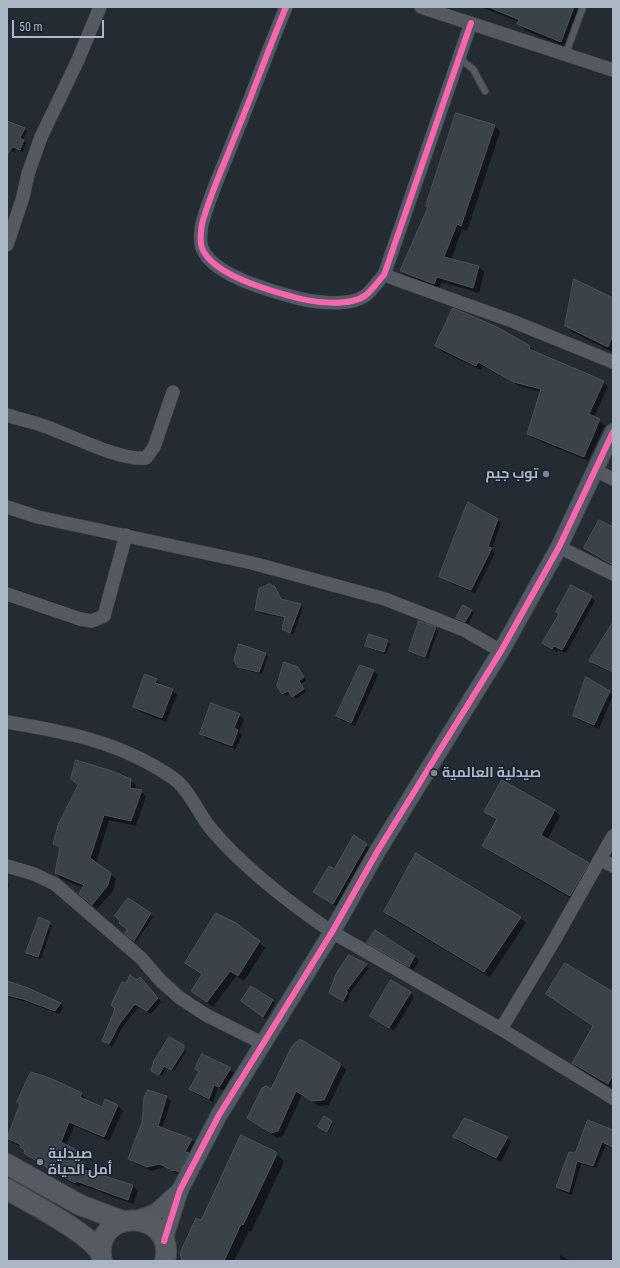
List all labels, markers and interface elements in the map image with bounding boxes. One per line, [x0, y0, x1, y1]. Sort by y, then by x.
scale bar [14, 12, 106, 38]
text: 50 m [19, 20, 43, 34]
place label: توب جيم [486, 466, 538, 482]
marker: توب جيم [541, 469, 551, 479]
place label: صيدلية العالمية [442, 765, 541, 781]
marker: صيدلية العالمية [429, 768, 439, 778]
place label: صيدلية أمل الحياة [48, 1146, 112, 1178]
marker: صيدلية أمل الحياة [35, 1157, 45, 1167]

